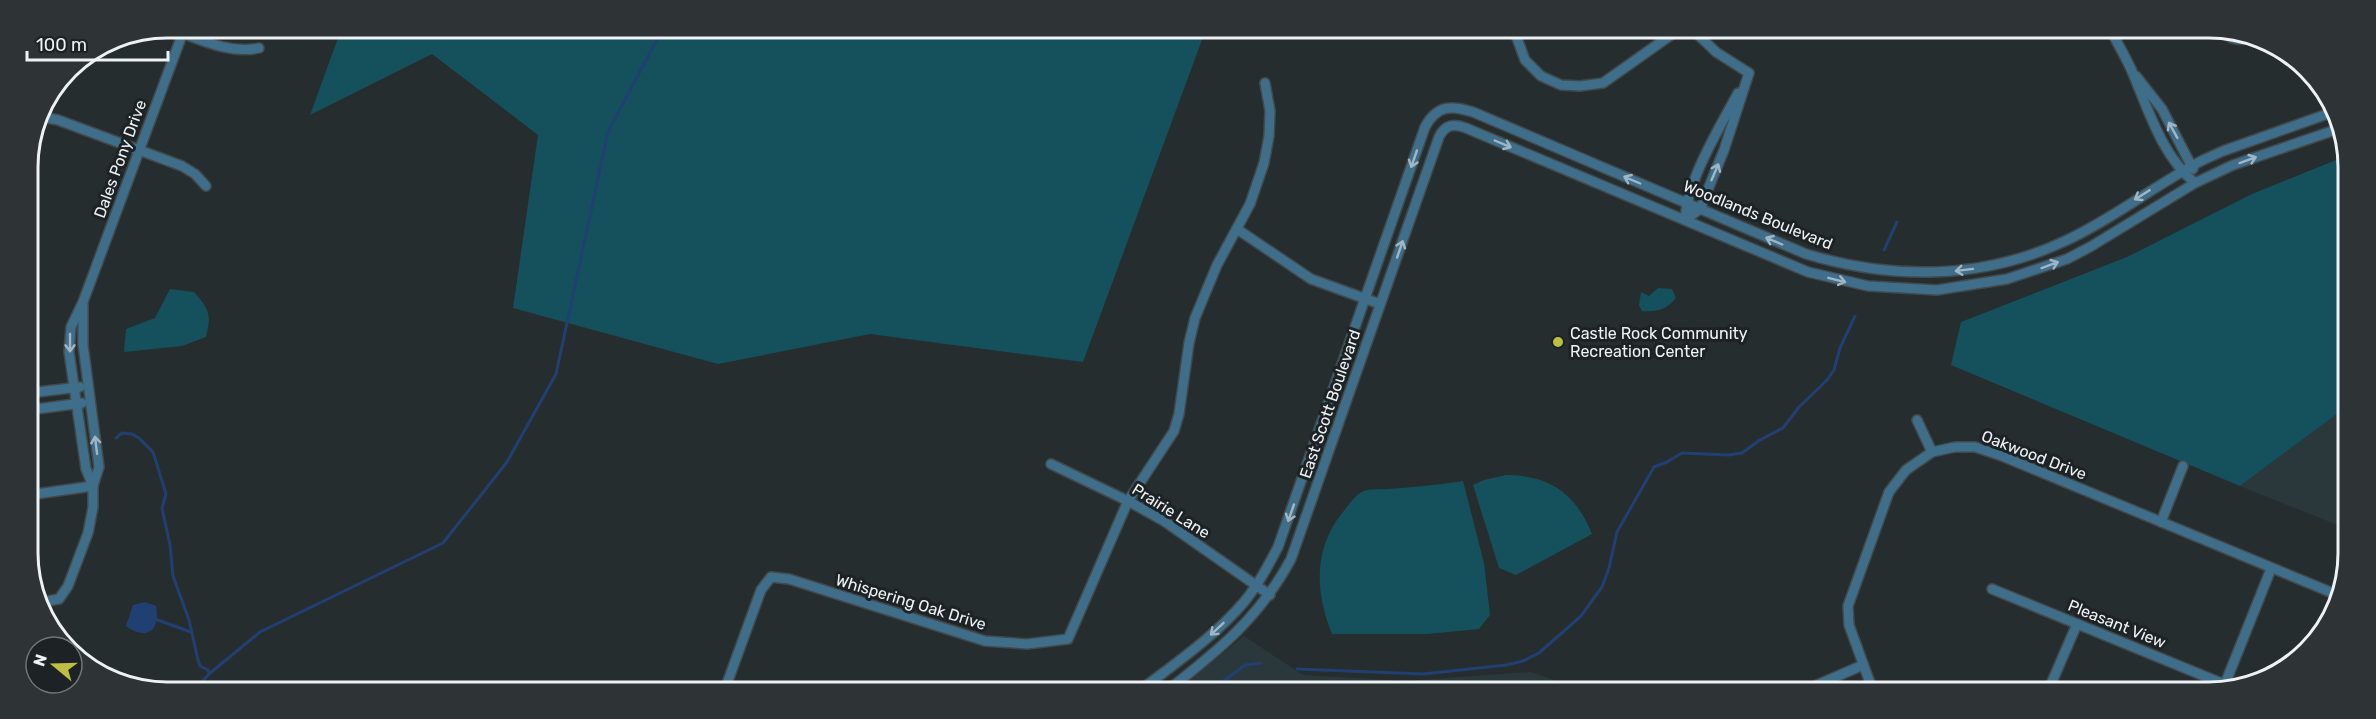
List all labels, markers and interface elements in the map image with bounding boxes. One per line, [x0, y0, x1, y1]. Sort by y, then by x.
scale bar [27, 24, 168, 62]
text: 100 m [36, 34, 87, 56]
street label: Dales Pony Drive [90, 97, 150, 221]
one-way arrow [2167, 121, 2178, 139]
one-way arrow [1494, 139, 1512, 150]
one-way arrow [1408, 149, 1419, 168]
one-way arrow [2238, 153, 2257, 164]
one-way arrow [1710, 163, 1721, 182]
one-way arrow [1623, 174, 1642, 185]
street label: Woodlands Boulevard [1681, 176, 1835, 254]
one-way arrow [2134, 190, 2151, 202]
one-way arrow [1766, 235, 1784, 246]
one-way arrow [1395, 240, 1406, 259]
one-way arrow [2040, 259, 2058, 270]
one-way arrow [1955, 264, 1975, 275]
one-way arrow [1828, 274, 1847, 286]
place label: Castle Rock Community Recreation Center [1570, 324, 1748, 361]
street label: East Scott Boulevard [1296, 327, 1364, 481]
one-way arrow [64, 333, 76, 353]
marker: Castle Rock Community Recreation Center [1551, 335, 1565, 349]
street label: Oakwood Drive [1979, 426, 2089, 484]
one-way arrow [90, 435, 101, 455]
street label: Prairie Lane [1129, 480, 1213, 542]
one-way arrow [1285, 503, 1296, 522]
street label: Whispering Oak Drive [833, 570, 989, 634]
street label: Pleasant View [2065, 596, 2169, 652]
one-way arrow [1210, 622, 1225, 636]
north arrow [24, 635, 84, 695]
text: N [29, 652, 51, 669]

